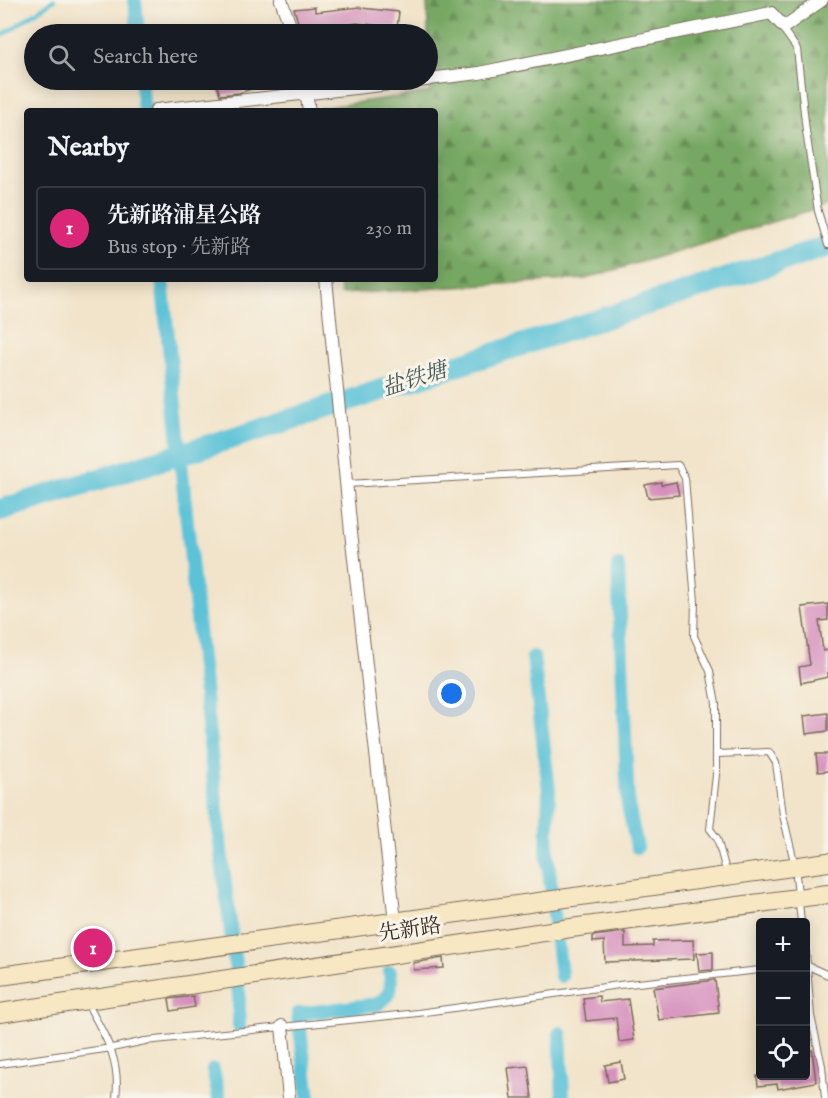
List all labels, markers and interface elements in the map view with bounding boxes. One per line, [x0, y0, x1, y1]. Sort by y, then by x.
search box [24, 24, 438, 90]
icon: search [45, 41, 78, 74]
text: Search here [93, 43, 198, 71]
text: Nearby [48, 131, 129, 164]
text: 先新路浦星公路 [107, 202, 261, 230]
text: 1 [66, 216, 73, 241]
text: 230 m [366, 216, 412, 241]
text: Bus stop · 先新路 [107, 235, 251, 260]
water label: 盐铁塘 [379, 355, 453, 403]
your location [437, 679, 466, 708]
street label: 先新路 [377, 913, 443, 948]
map controls [756, 918, 810, 1080]
button: + [756, 918, 810, 972]
pin: 1 [74, 926, 112, 970]
button: − [756, 972, 810, 1026]
button: locate [756, 1026, 810, 1080]

